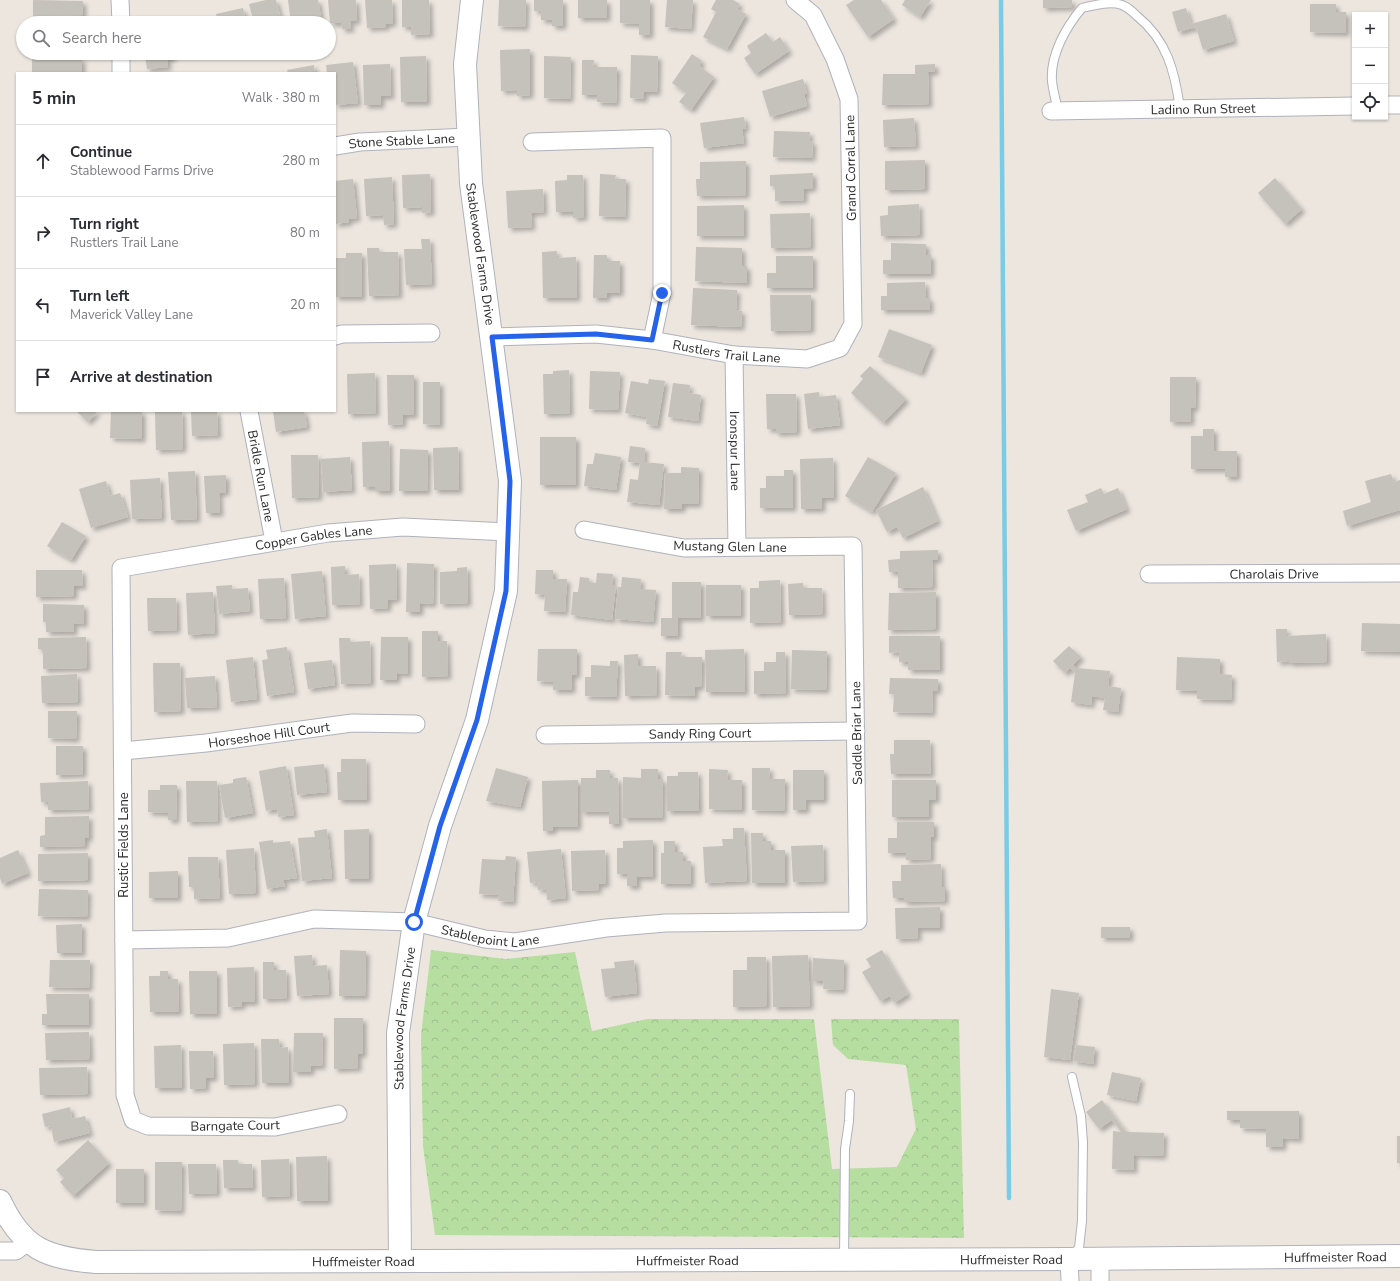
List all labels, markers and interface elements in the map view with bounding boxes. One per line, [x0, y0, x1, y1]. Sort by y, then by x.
map controls [1352, 12, 1388, 120]
button: + [1352, 12, 1388, 48]
search box [16, 16, 336, 60]
icon: search [30, 27, 52, 49]
text: Search here [62, 28, 142, 48]
button: − [1352, 48, 1388, 84]
button: locate [1352, 84, 1388, 120]
text: 5 min [32, 87, 76, 110]
text: Walk · 380 m [242, 89, 320, 107]
street label: Ladino Run Street [1150, 100, 1256, 119]
street label: Grand Corral Lane [841, 115, 861, 221]
street label: Stone Stable Lane [347, 130, 455, 154]
text: Continue [70, 142, 132, 162]
icon: ahead [32, 150, 54, 172]
text: 280 m [282, 152, 320, 170]
text: Stablewood Farms Drive [70, 162, 214, 180]
street label: Stablewood Farms Drive [461, 182, 499, 327]
text: Turn right [70, 214, 139, 234]
icon: right [32, 222, 54, 244]
text: 80 m [290, 224, 320, 242]
text: Rustlers Trail Lane [70, 234, 178, 252]
route end [653, 284, 671, 302]
text: Turn left [70, 286, 129, 306]
icon: left [32, 294, 54, 316]
text: 20 m [290, 296, 320, 314]
text: Maverick Valley Lane [70, 306, 193, 324]
street label: Rustlers Trail Lane [671, 336, 781, 368]
icon: arrive [32, 366, 54, 388]
text: Arrive at destination [70, 367, 213, 387]
street label: Ironspur Lane [725, 411, 744, 491]
street label: Bridle Run Lane [243, 429, 278, 524]
street label: Copper Gables Lane [254, 521, 373, 555]
street label: Mustang Glen Lane [673, 537, 787, 557]
street label: Charolais Drive [1229, 565, 1319, 584]
street label: Saddle Briar Lane [847, 681, 867, 785]
street label: Horseshoe Hill Court [207, 718, 331, 753]
street label: Sandy Ring Court [649, 724, 752, 744]
street label: Rustic Fields Lane [115, 792, 133, 898]
route start [405, 913, 423, 931]
street label: Stablepoint Lane [439, 921, 541, 952]
street label: Stablewood Farms Drive [390, 946, 420, 1090]
street label: Barngate Court [190, 1116, 280, 1136]
street label: Huffmeister Road [1284, 1248, 1387, 1267]
street label: Huffmeister Road [960, 1251, 1063, 1269]
street label: Huffmeister Road [636, 1252, 739, 1270]
street label: Huffmeister Road [312, 1253, 415, 1271]

